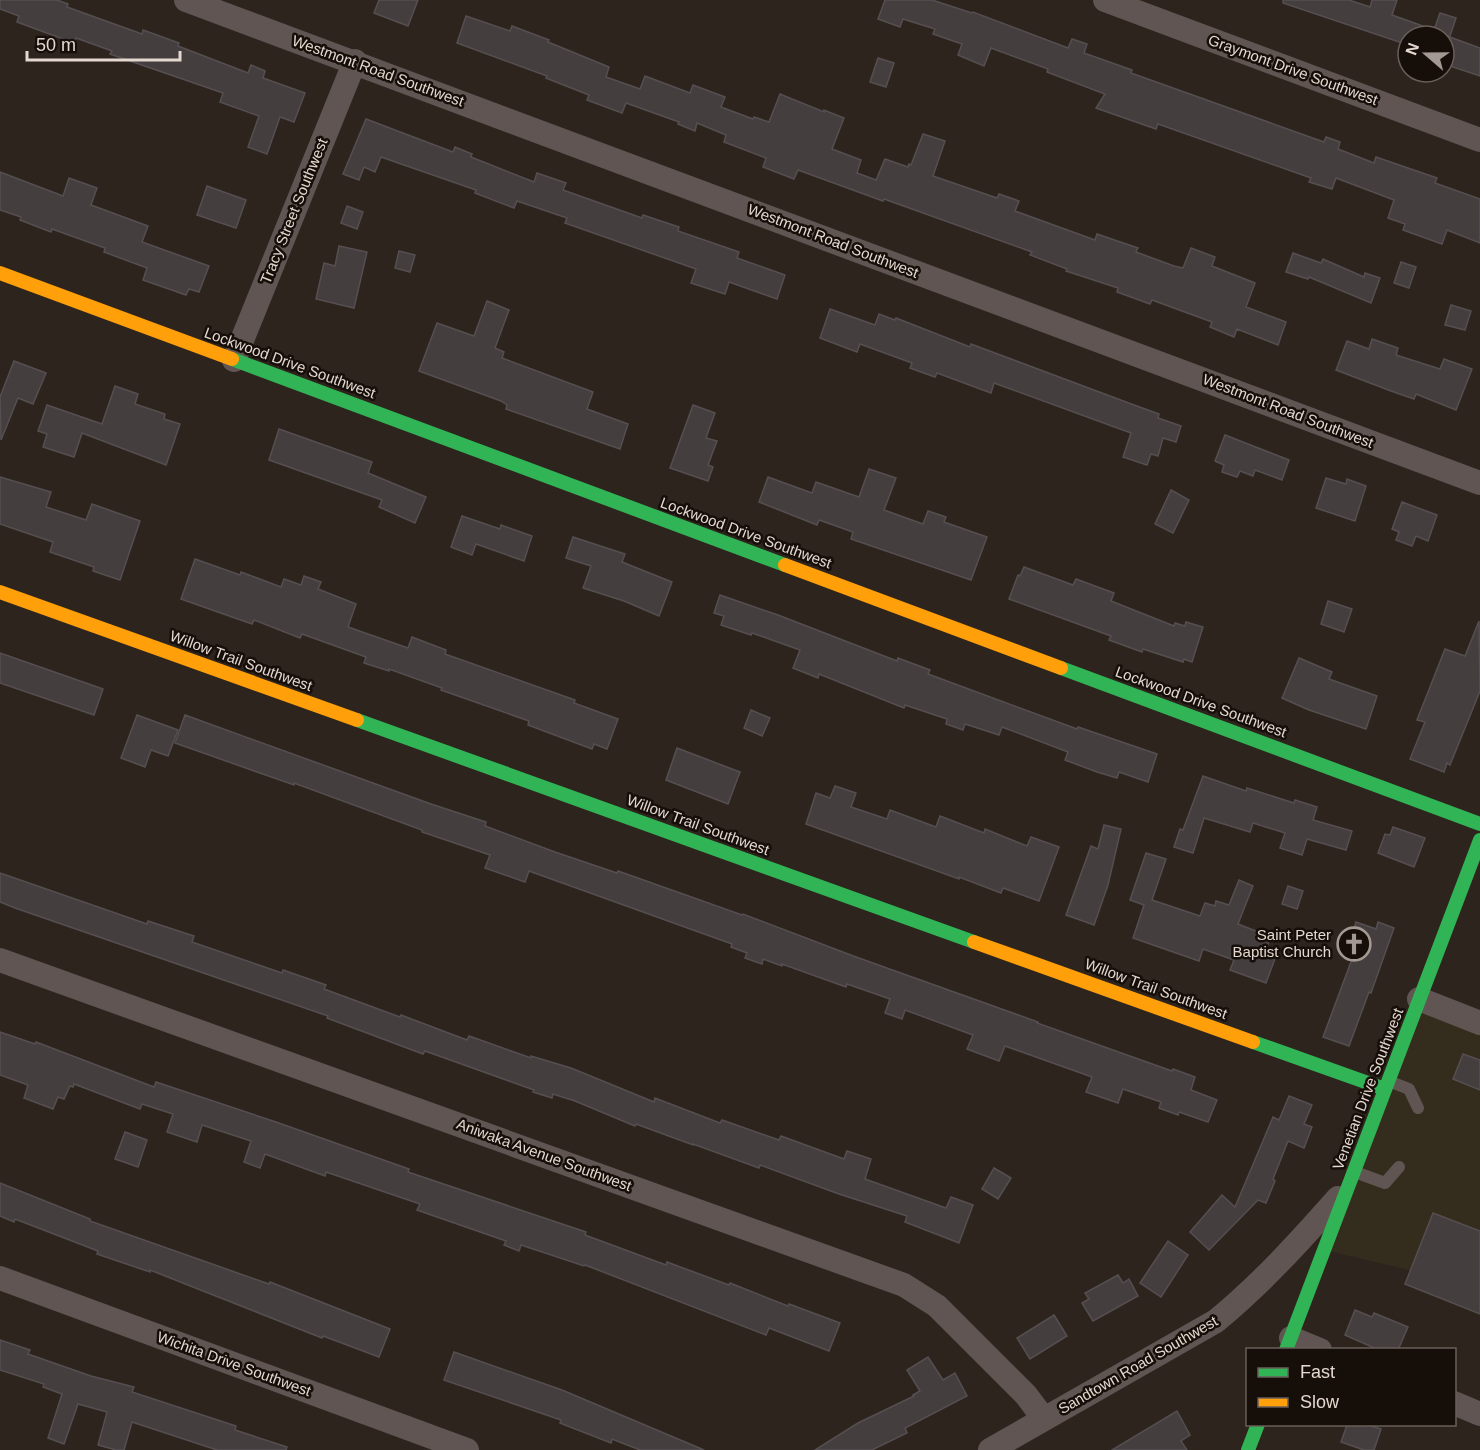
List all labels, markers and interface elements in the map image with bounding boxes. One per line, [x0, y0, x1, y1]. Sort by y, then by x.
scale bar [27, 24, 180, 62]
north arrow [1396, 24, 1456, 84]
street label: Graymont Drive Southwest [1206, 31, 1381, 108]
street label: Westmont Road Southwest [290, 32, 467, 110]
text: 50 m [36, 35, 76, 55]
text: N [1402, 41, 1422, 57]
street label: Tracy Street Southwest [257, 135, 331, 286]
street label: Westmont Road Southwest [745, 200, 922, 281]
street label: Lockwood Drive Southwest [202, 324, 379, 402]
street label: Westmont Road Southwest [1200, 370, 1377, 451]
street label: Lockwood Drive Southwest [658, 494, 835, 572]
street label: Willow Trail Southwest [168, 627, 315, 694]
street label: Lockwood Drive Southwest [1113, 663, 1290, 741]
street label: Willow Trail Southwest [625, 791, 772, 858]
place label: Saint Peter Baptist Church [1233, 926, 1331, 960]
church icon: Saint Peter Baptist Church [1336, 926, 1372, 962]
street label: Willow Trail Southwest [1083, 955, 1230, 1022]
street label: Venetian Drive Southwest [1329, 1005, 1407, 1172]
street label: Aniwaka Avenue Southwest [454, 1115, 635, 1194]
street label: Sandtown Road Southwest [1055, 1312, 1221, 1417]
street label: Wichita Drive Southwest [155, 1328, 314, 1400]
legend [1246, 1348, 1456, 1426]
text: Fast [1300, 1362, 1335, 1382]
text: Slow [1300, 1392, 1340, 1412]

